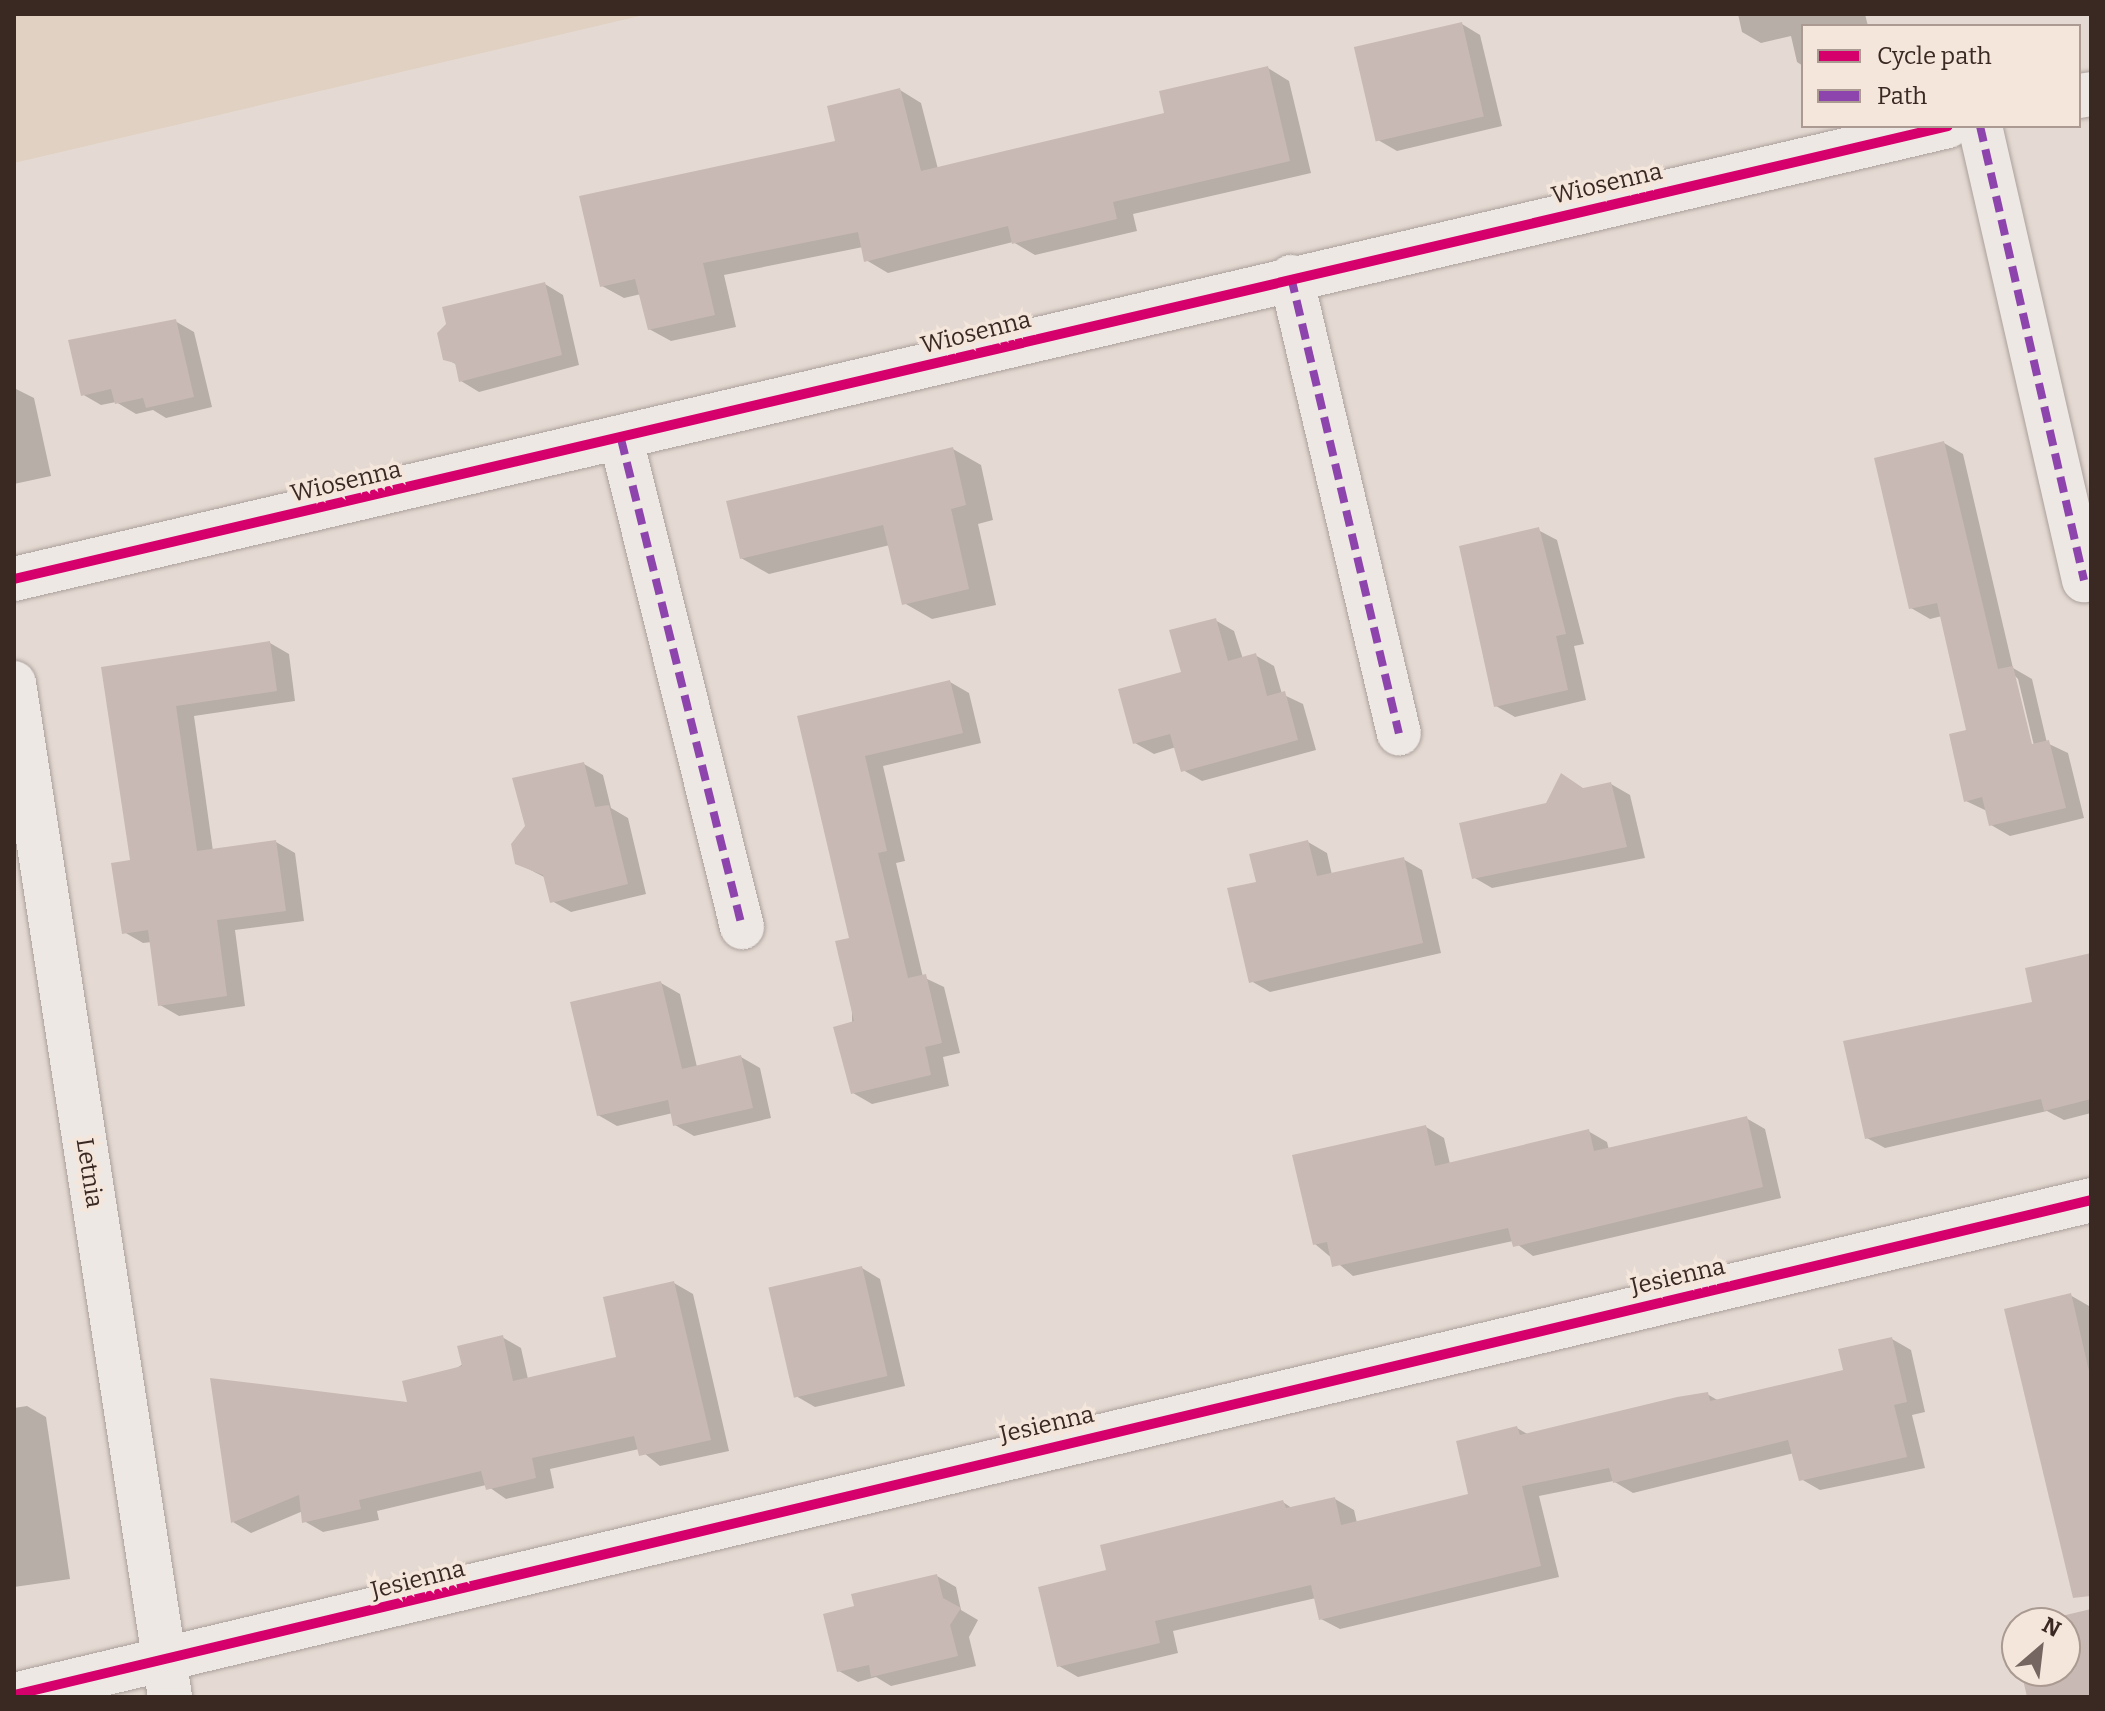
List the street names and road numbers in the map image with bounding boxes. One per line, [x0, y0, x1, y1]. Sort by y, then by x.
street label: Wiosenna [1549, 157, 1665, 211]
street label: Wiosenna [918, 305, 1034, 361]
street label: Wiosenna [288, 455, 404, 509]
street label: Letnia [69, 1136, 109, 1210]
street label: Jesienna [1628, 1252, 1728, 1302]
street label: Jesienna [997, 1400, 1097, 1450]
street label: Jesienna [368, 1554, 468, 1606]

